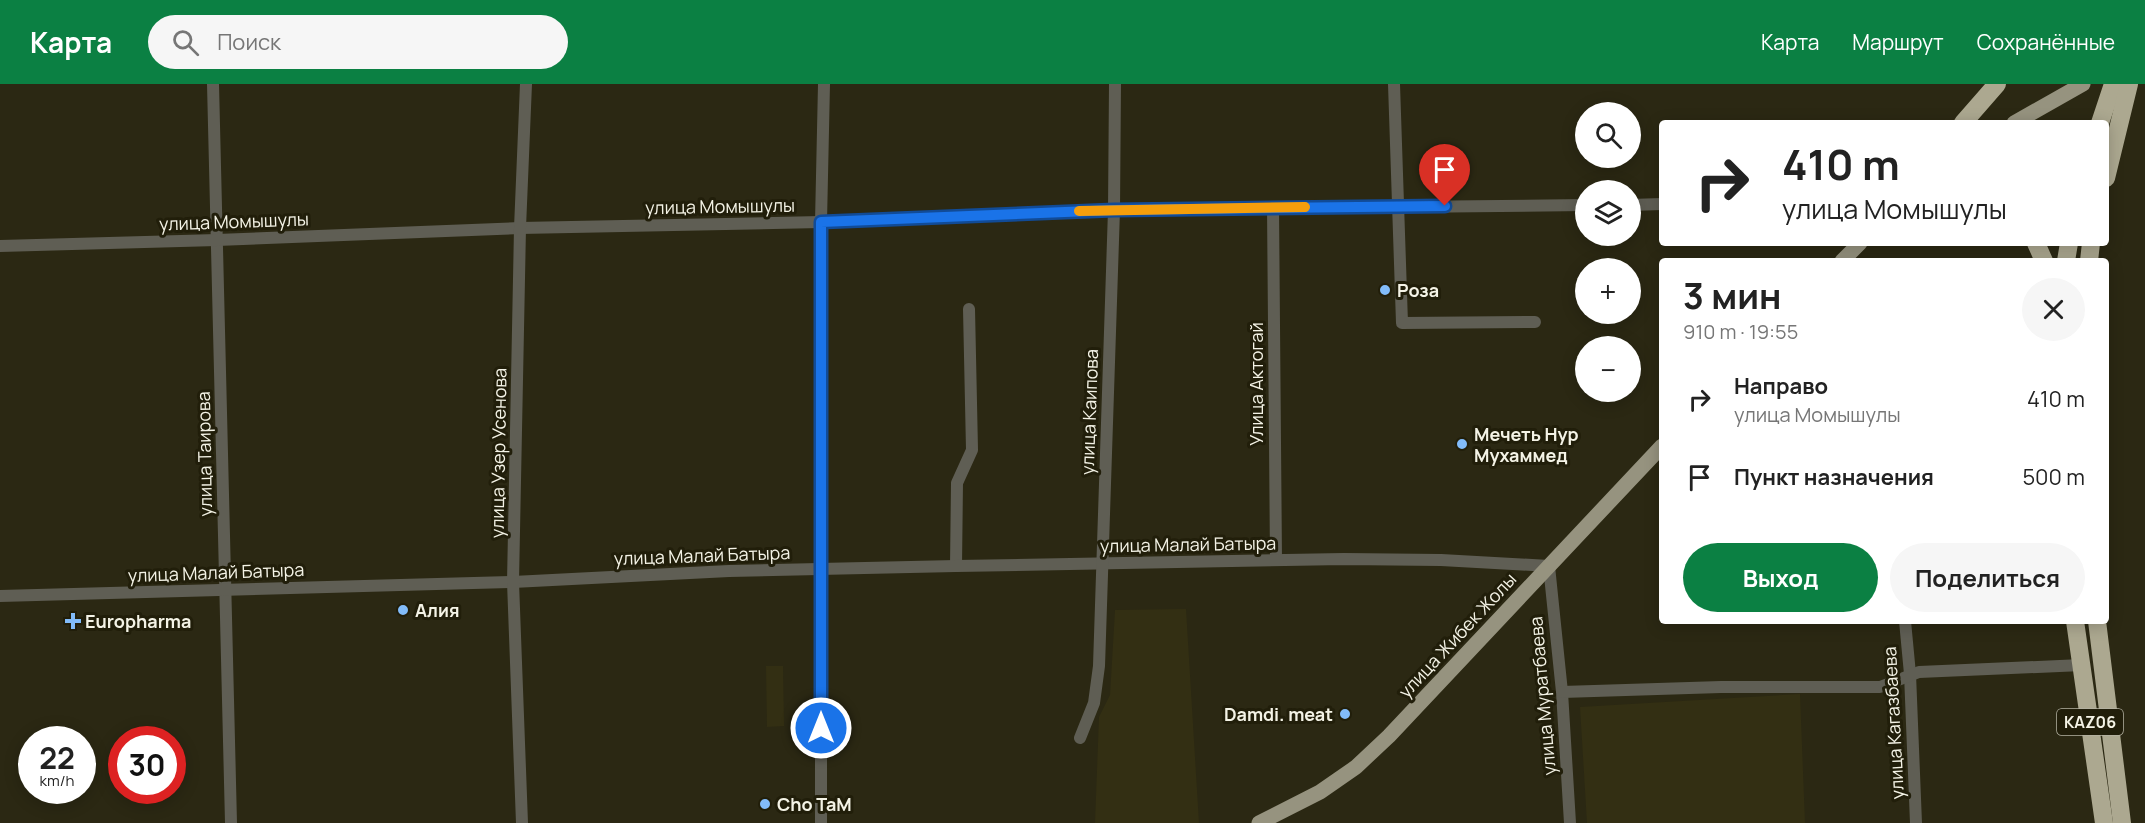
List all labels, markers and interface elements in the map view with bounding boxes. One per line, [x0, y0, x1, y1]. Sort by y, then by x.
search box [148, 15, 568, 69]
text: Карта [30, 23, 112, 61]
icon: search [169, 26, 202, 59]
text: Поиск [217, 27, 281, 57]
text: Карта [1761, 28, 1819, 56]
text: Маршрут [1852, 28, 1944, 56]
text: Сохранённые [1977, 28, 2115, 56]
map controls [1575, 102, 1641, 402]
button: search [1575, 102, 1641, 168]
text: 410 m [1782, 135, 1900, 193]
pin [1419, 144, 1470, 206]
icon: right [1683, 144, 1761, 222]
icon: arrive [1428, 153, 1461, 186]
button: layers [1575, 180, 1641, 246]
text: улица Момышулы [1782, 190, 2007, 227]
street label: улица Момышулы [645, 193, 795, 219]
street label: улица Момышулы [159, 206, 309, 236]
button: + [1575, 258, 1641, 324]
text: 3 мин [1683, 271, 1782, 320]
place label: Роза [1397, 278, 1439, 302]
button: close [2022, 278, 2085, 341]
marker: Роза [1378, 283, 1392, 297]
text: 910 m · 19:55 [1683, 318, 1798, 345]
street label: Улица Актогай [1244, 322, 1268, 446]
button: − [1575, 336, 1641, 402]
street label: улица Каипова [1075, 349, 1103, 475]
street label: улица Узер Усенова [485, 368, 511, 538]
text: Направо [1734, 371, 1828, 401]
icon: right [1683, 383, 1716, 416]
text: 410 m [2027, 384, 2085, 414]
street label: улица Таирова [191, 391, 217, 517]
text: улица Момышулы [1734, 401, 1901, 428]
place label: Мечеть Нур Мухаммед [1474, 422, 1579, 467]
marker: Мечеть Нур Мухаммед [1455, 437, 1469, 451]
icon: arrive [1683, 461, 1716, 494]
text: Пункт назначения [1734, 462, 1934, 492]
text: 500 m [2022, 462, 2085, 492]
street label: улица Малай Батыра [1100, 530, 1276, 558]
street label: улица Малай Батыра [613, 540, 791, 570]
button: Выход [1683, 543, 1878, 612]
button: Поделиться [1890, 543, 2085, 612]
street label: улица Малай Батыра [127, 557, 305, 587]
street label: улица Жибек Жолы [1393, 567, 1521, 703]
place label: Алия [415, 598, 459, 622]
marker: Алия [396, 603, 410, 617]
place label: Europharma [85, 609, 191, 633]
marker: Europharma [66, 614, 80, 628]
street label: улица Муратбаева [1523, 616, 1561, 776]
street label: улица Кагазбаева [1877, 646, 1909, 800]
position arrow [789, 696, 853, 760]
place label: Damdi. meat [1224, 702, 1333, 726]
marker: Damdi. meat [1338, 707, 1352, 721]
road number: KAZ06 [2057, 709, 2123, 735]
speed limit sign: 30 [108, 726, 186, 804]
text: 22 [39, 737, 75, 778]
text: km/h [40, 770, 74, 791]
place label: Cho TaM [777, 792, 852, 816]
marker: Cho TaM [758, 797, 772, 811]

